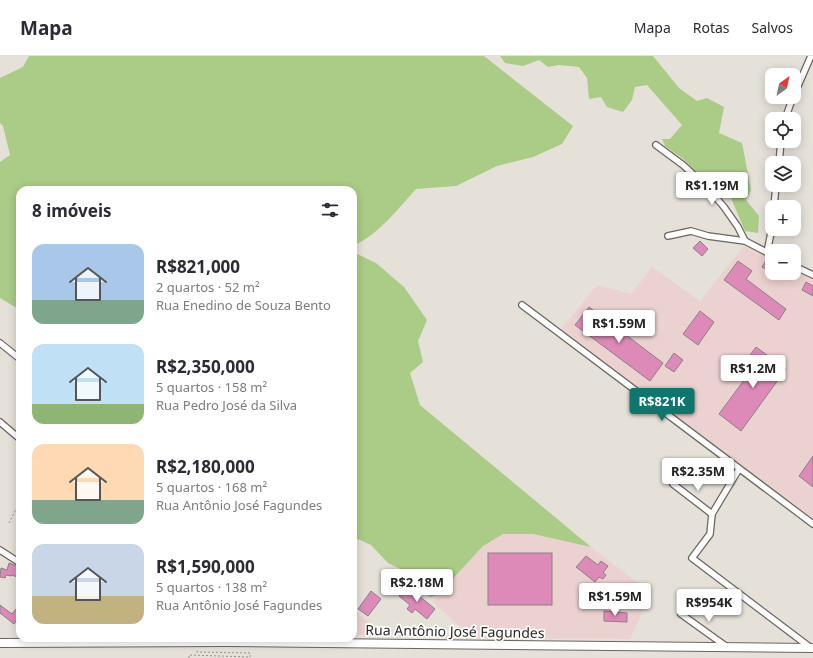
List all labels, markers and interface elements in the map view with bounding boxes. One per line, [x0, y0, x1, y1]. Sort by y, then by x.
text: Mapa [20, 15, 73, 41]
text: Mapa [634, 18, 671, 37]
text: Rotas [693, 18, 730, 37]
text: Salvos [752, 18, 793, 37]
north arrow [765, 68, 801, 104]
map controls [765, 68, 801, 280]
button: locate [765, 112, 801, 148]
button: layers [765, 156, 801, 192]
pin: R$1.19M [675, 172, 749, 206]
text: R$1.19M [685, 176, 739, 194]
text: 8 imóveis [32, 199, 112, 222]
icon: filters [319, 199, 341, 221]
button: + [765, 200, 801, 236]
button: − [765, 244, 801, 280]
text: R$821,000 [156, 255, 240, 278]
icon: home [64, 260, 112, 308]
text: 2 quartos · 52 m² [156, 278, 260, 296]
text: Rua Enedino de Souza Bento [156, 296, 331, 314]
pin: R$1.59M [582, 310, 656, 344]
text: R$1.59M [592, 314, 646, 332]
text: R$2,350,000 [156, 355, 255, 378]
pin: R$1.2M [720, 355, 786, 389]
text: R$1.2M [730, 359, 776, 377]
icon: home [64, 360, 112, 408]
text: 5 quartos · 158 m² [156, 378, 267, 396]
pin: R$821K [629, 388, 695, 422]
text: R$821K [639, 392, 685, 410]
text: Rua Pedro José da Silva [156, 396, 297, 414]
text: R$2,180,000 [156, 455, 255, 478]
pin: R$2.35M [661, 458, 735, 492]
icon: home [64, 460, 112, 508]
text: R$2.35M [671, 462, 725, 480]
text: 5 quartos · 168 m² [156, 478, 267, 496]
text: Rua Antônio José Fagundes [156, 496, 322, 514]
text: R$1,590,000 [156, 555, 255, 578]
icon: home [64, 560, 112, 608]
pin: R$2.18M [380, 569, 454, 603]
text: R$2.18M [390, 573, 444, 591]
text: 5 quartos · 138 m² [156, 578, 267, 596]
pin: R$1.59M [578, 583, 652, 617]
text: R$1.59M [588, 587, 642, 605]
pin: R$954K [676, 589, 742, 623]
text: R$954K [686, 593, 732, 611]
text: Rua Antônio José Fagundes [156, 596, 322, 614]
street label: Rua Antônio José Fagundes [365, 620, 545, 642]

